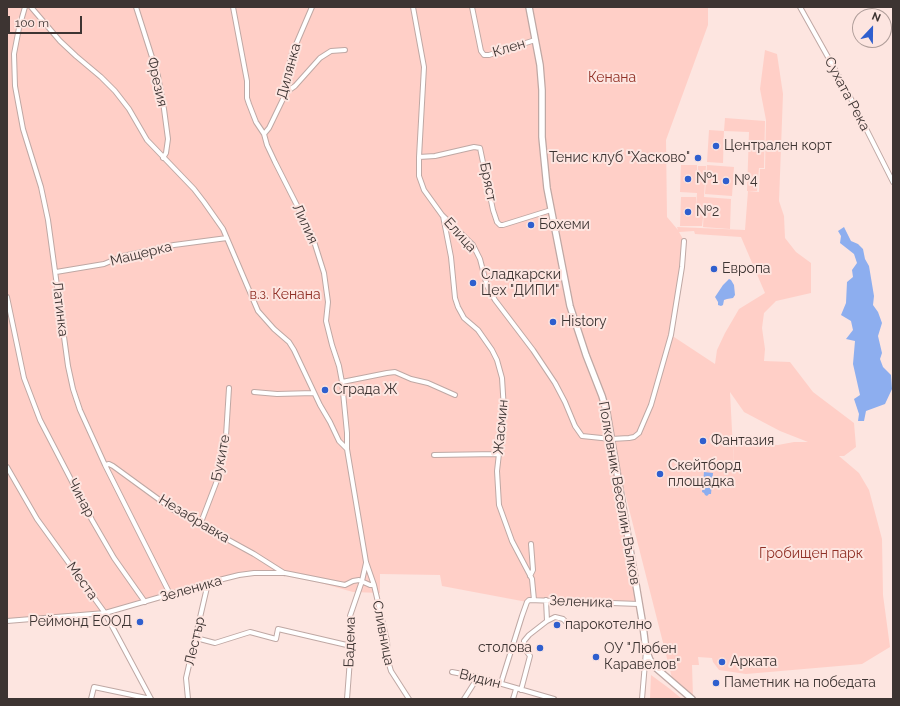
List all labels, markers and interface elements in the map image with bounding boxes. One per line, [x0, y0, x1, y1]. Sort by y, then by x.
scale bar [10, 8, 84, 34]
north arrow [852, 8, 892, 48]
text: N [870, 10, 883, 25]
text: 100 m [15, 16, 49, 30]
street label: Клен [491, 35, 527, 61]
street label: Дилянка [274, 41, 304, 101]
street label: Сухата Река [820, 54, 874, 134]
street label: Фрезия [143, 56, 171, 108]
park label: Кенана [588, 70, 636, 86]
place label: Централен корт [724, 138, 832, 154]
marker: Централен корт [711, 141, 721, 151]
place label: Тенис клуб "Хасково" [549, 150, 690, 166]
marker: Тенис клуб "Хасково" [693, 153, 703, 163]
street label: Бряст [476, 161, 500, 203]
place label: №1 [696, 171, 718, 187]
place label: №4 [734, 173, 758, 189]
marker: №1 [683, 174, 693, 184]
marker: №4 [721, 176, 731, 186]
street label: Лилия [289, 201, 321, 247]
place label: №2 [696, 204, 719, 220]
marker: №2 [683, 207, 693, 217]
street label: Елица [440, 214, 480, 256]
place label: Бохеми [539, 217, 590, 233]
marker: Бохеми [526, 220, 536, 230]
street label: Мащерка [108, 238, 174, 270]
place label: Европа [722, 261, 770, 277]
marker: Европа [709, 264, 719, 274]
place label: Сладкарски Цех "ДИПИ" [481, 267, 561, 300]
marker: Сладкарски Цех "ДИПИ" [468, 278, 478, 288]
street label: Латинка [48, 280, 72, 338]
park label: в.з. Кенана [249, 287, 321, 303]
place label: History [561, 314, 607, 330]
marker: History [548, 317, 558, 327]
place label: Сграда Ж [333, 382, 398, 398]
marker: Сграда Ж [320, 385, 330, 395]
street label: Жасмин [490, 399, 512, 455]
street label: Полковник Веселин Вълков [595, 400, 643, 586]
street label: Буките [208, 433, 234, 483]
place label: Фантазия [711, 433, 774, 449]
marker: Фантазия [698, 436, 708, 446]
place label: Скейтборд площадка [668, 458, 741, 490]
marker: Скейтборд площадка [655, 469, 665, 479]
street label: Чинар [64, 476, 98, 520]
street label: Незабравка [156, 491, 232, 547]
park label: Гробищен парк [759, 546, 863, 562]
street label: Места [63, 559, 101, 603]
street label: Зеленика [158, 572, 224, 606]
street label: Зеленика [549, 592, 613, 612]
street label: Сливница [368, 599, 398, 667]
place label: Реймонд ЕООД [29, 614, 132, 630]
street label: Лестър [181, 615, 209, 667]
street label: Бадема [341, 616, 359, 668]
marker: Реймонд ЕООД [135, 617, 145, 627]
place label: парокотелно [565, 617, 652, 633]
marker: парокотелно [552, 620, 562, 630]
place label: столова [478, 640, 532, 656]
place label: ОУ "Любен Каравелов" [604, 641, 680, 674]
marker: столова [535, 643, 545, 653]
marker: ОУ "Любен Каравелов" [591, 652, 601, 662]
place label: Арката [730, 654, 777, 670]
marker: Арката [717, 657, 727, 667]
street label: Видин [457, 666, 503, 692]
place label: Паметник на победата [724, 675, 876, 691]
marker: Паметник на победата [711, 678, 721, 688]

